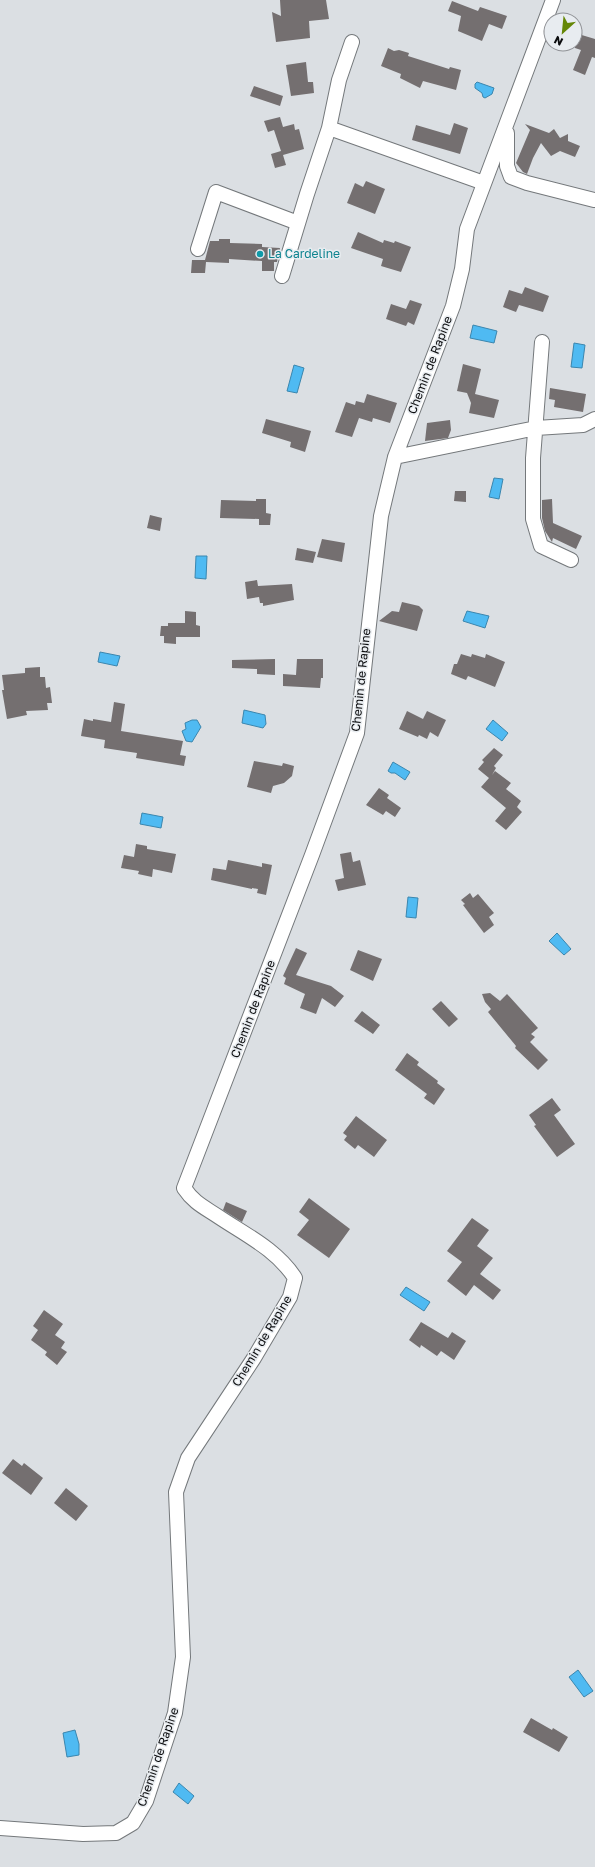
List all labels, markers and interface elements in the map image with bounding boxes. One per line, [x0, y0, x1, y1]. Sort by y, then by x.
north arrow [543, 12, 583, 52]
text: N [552, 34, 565, 49]
place label: La Cardeline [268, 246, 340, 261]
marker: La Cardeline [255, 249, 265, 259]
street label: Chemin de Rapine [404, 314, 455, 416]
street label: Chemin de Rapine [348, 628, 373, 732]
street label: Chemin de Rapine [227, 958, 278, 1060]
street label: Chemin de Rapine [228, 1292, 295, 1389]
street label: Chemin de Rapine [134, 1705, 182, 1808]

